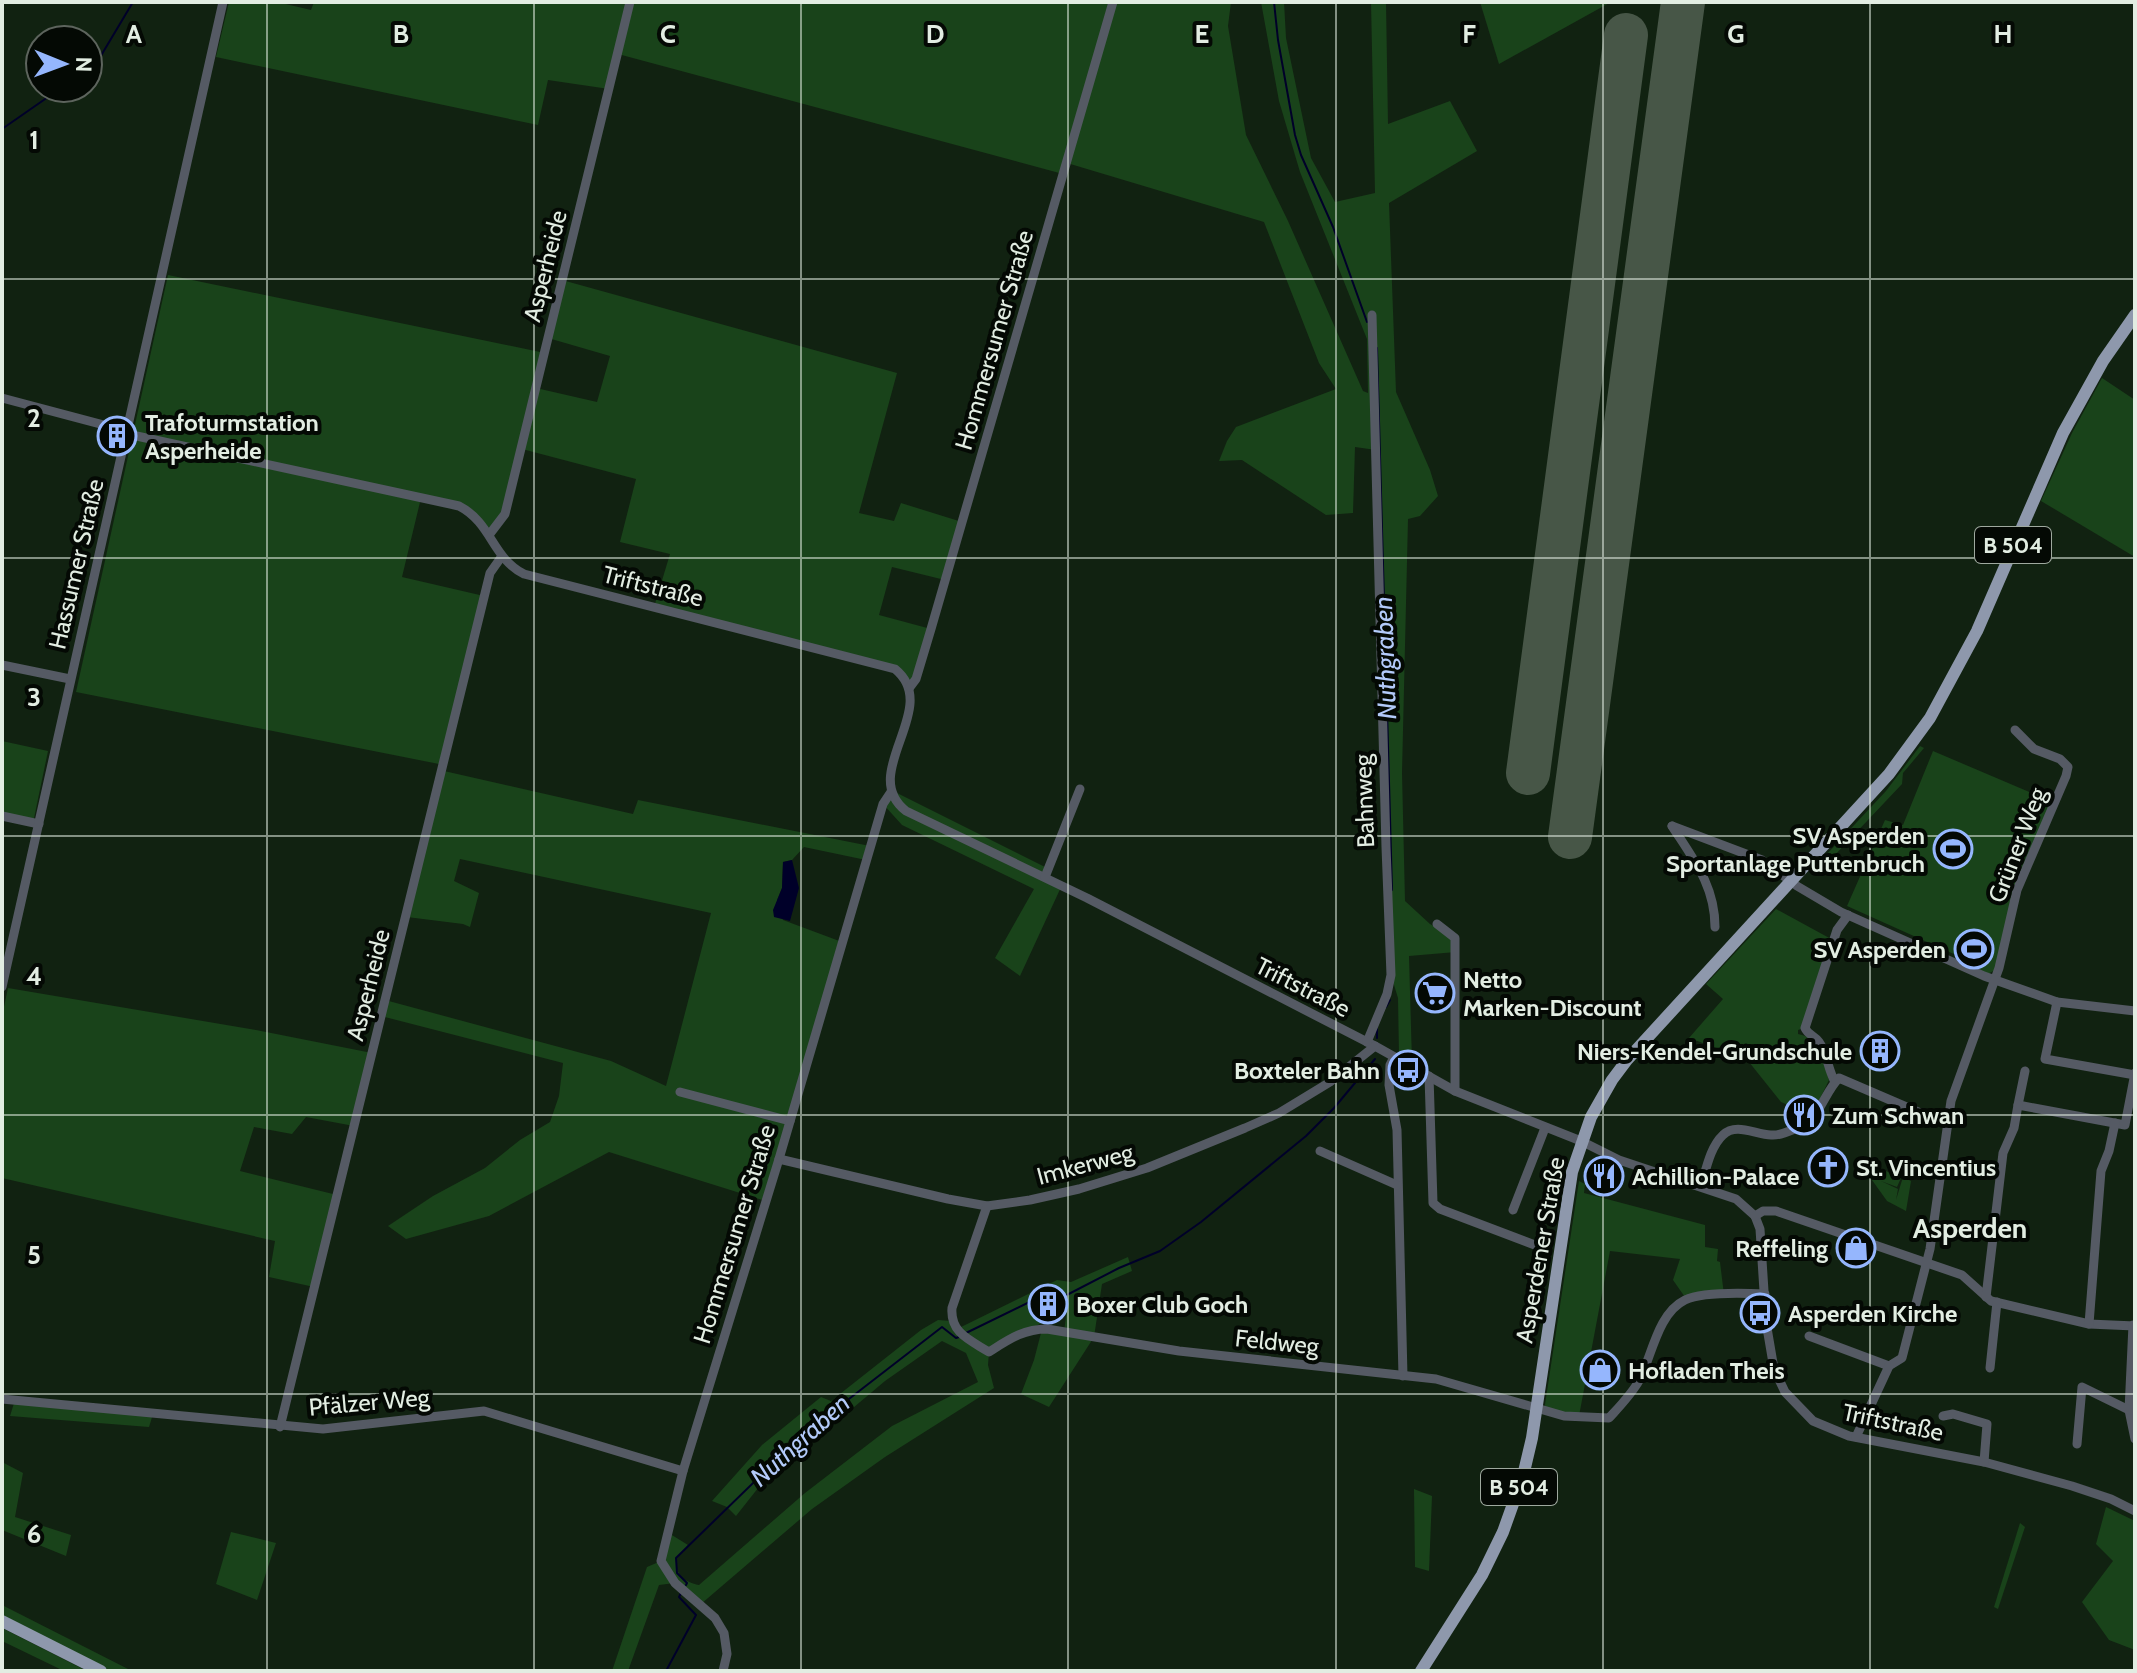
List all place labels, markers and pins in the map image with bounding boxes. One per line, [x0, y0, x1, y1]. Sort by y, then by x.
place label: Trafoturmstation Asperheide [145, 408, 319, 465]
building icon: Trafoturmstation Asperheide [96, 415, 138, 457]
place label: SV Asperden Sportanlage Puttenbruch [1666, 821, 1925, 878]
sports icon: SV Asperden Sportanlage Puttenbruch [1932, 828, 1974, 870]
sports icon: SV Asperden [1953, 928, 1995, 970]
place label: SV Asperden [1814, 935, 1946, 964]
place label: Netto Marken-Discount [1463, 965, 1642, 1022]
supermarket icon: Netto Marken-Discount [1414, 972, 1456, 1014]
building icon: Niers-Kendel-Grundschule [1859, 1030, 1901, 1072]
place label: Niers-Kendel-Grundschule [1577, 1037, 1852, 1066]
bus stop icon: Boxteler Bahn [1387, 1049, 1429, 1091]
place label: Boxteler Bahn [1234, 1056, 1380, 1085]
restaurant icon: Zum Schwan [1783, 1094, 1825, 1136]
place label: Zum Schwan [1832, 1101, 1964, 1130]
church icon: St. Vincentius [1807, 1146, 1849, 1188]
place label: St. Vincentius [1856, 1153, 1996, 1182]
restaurant icon: Achillion-Palace [1583, 1155, 1625, 1197]
place label: Achillion-Palace [1632, 1162, 1799, 1191]
shop icon: Reffeling [1835, 1227, 1877, 1269]
place label: Reffeling [1735, 1234, 1828, 1263]
building icon: Boxer Club Goch [1027, 1283, 1069, 1325]
place label: Boxer Club Goch [1076, 1290, 1248, 1319]
bus stop icon: Asperden Kirche [1739, 1292, 1781, 1334]
place label: Asperden Kirche [1788, 1299, 1957, 1328]
shop icon: Hofladen Theis [1579, 1349, 1621, 1391]
place label: Hofladen Theis [1628, 1356, 1785, 1385]

